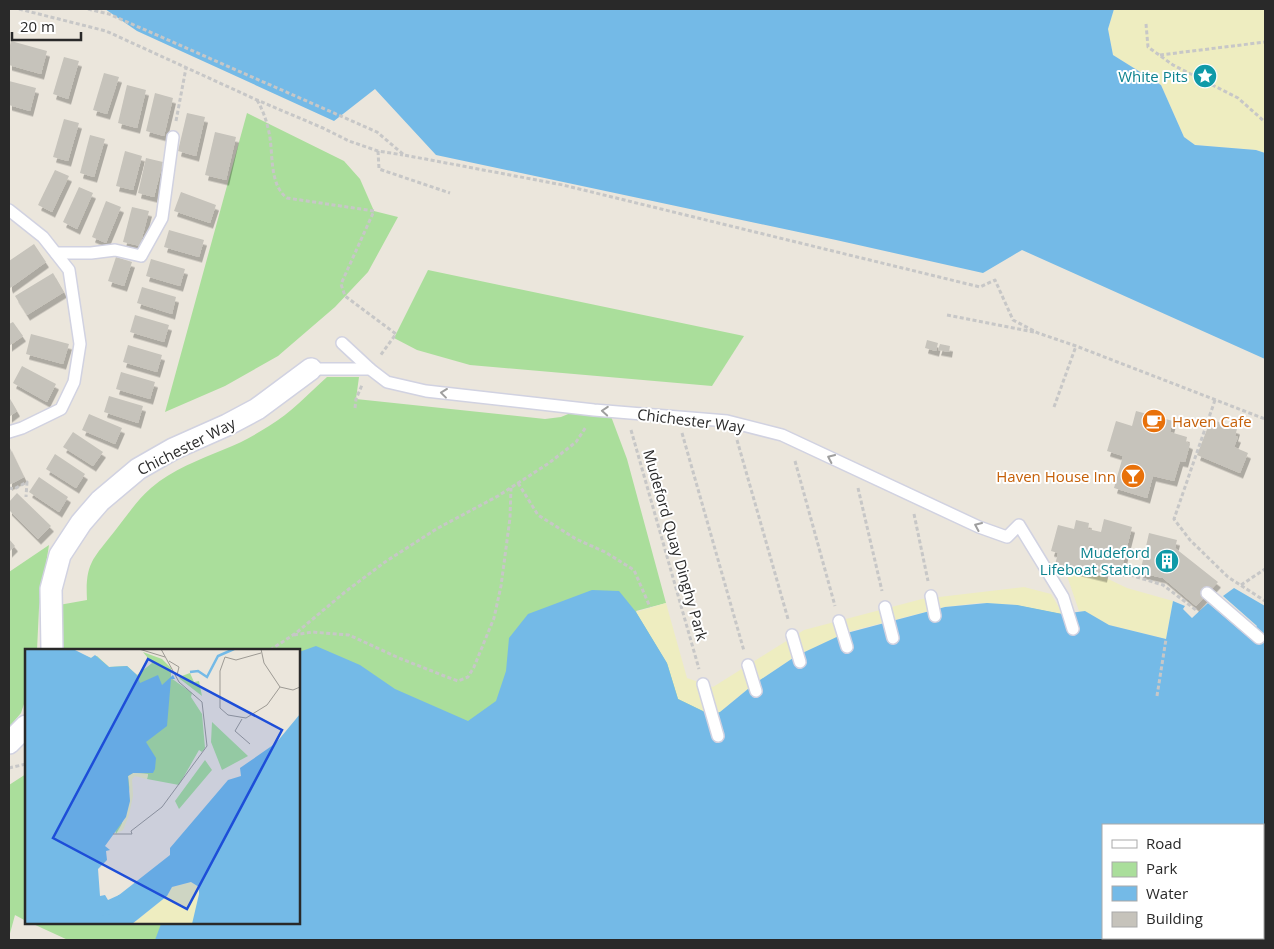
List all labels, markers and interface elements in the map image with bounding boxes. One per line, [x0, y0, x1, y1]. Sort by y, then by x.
scale bar [12, 10, 81, 42]
text: 20 m [20, 16, 55, 36]
place icon: White Pits [1192, 63, 1218, 89]
place label: White Pits [1118, 66, 1188, 86]
one-way arrow [439, 388, 447, 399]
street label: Chichester Way [636, 404, 746, 437]
one-way arrow [601, 405, 609, 416]
cafe icon: Haven Cafe [1141, 408, 1167, 434]
place label: Haven Cafe [1172, 411, 1252, 431]
street label: Chichester Way [133, 412, 239, 479]
street label: Mudeford Quay Dinghy Park [639, 447, 713, 643]
one-way arrow [827, 453, 836, 464]
bar icon: Haven House Inn [1120, 463, 1146, 489]
place label: Haven House Inn [996, 466, 1116, 486]
one-way arrow [974, 521, 983, 532]
place label: Mudeford Lifeboat Station [1040, 542, 1150, 579]
building icon: Mudeford Lifeboat Station [1154, 548, 1180, 574]
inset map [25, 649, 300, 924]
legend [1102, 824, 1264, 939]
text: Road [1146, 833, 1182, 853]
text: Park [1146, 858, 1177, 878]
text: Water [1146, 883, 1188, 903]
text: Building [1146, 908, 1203, 928]

